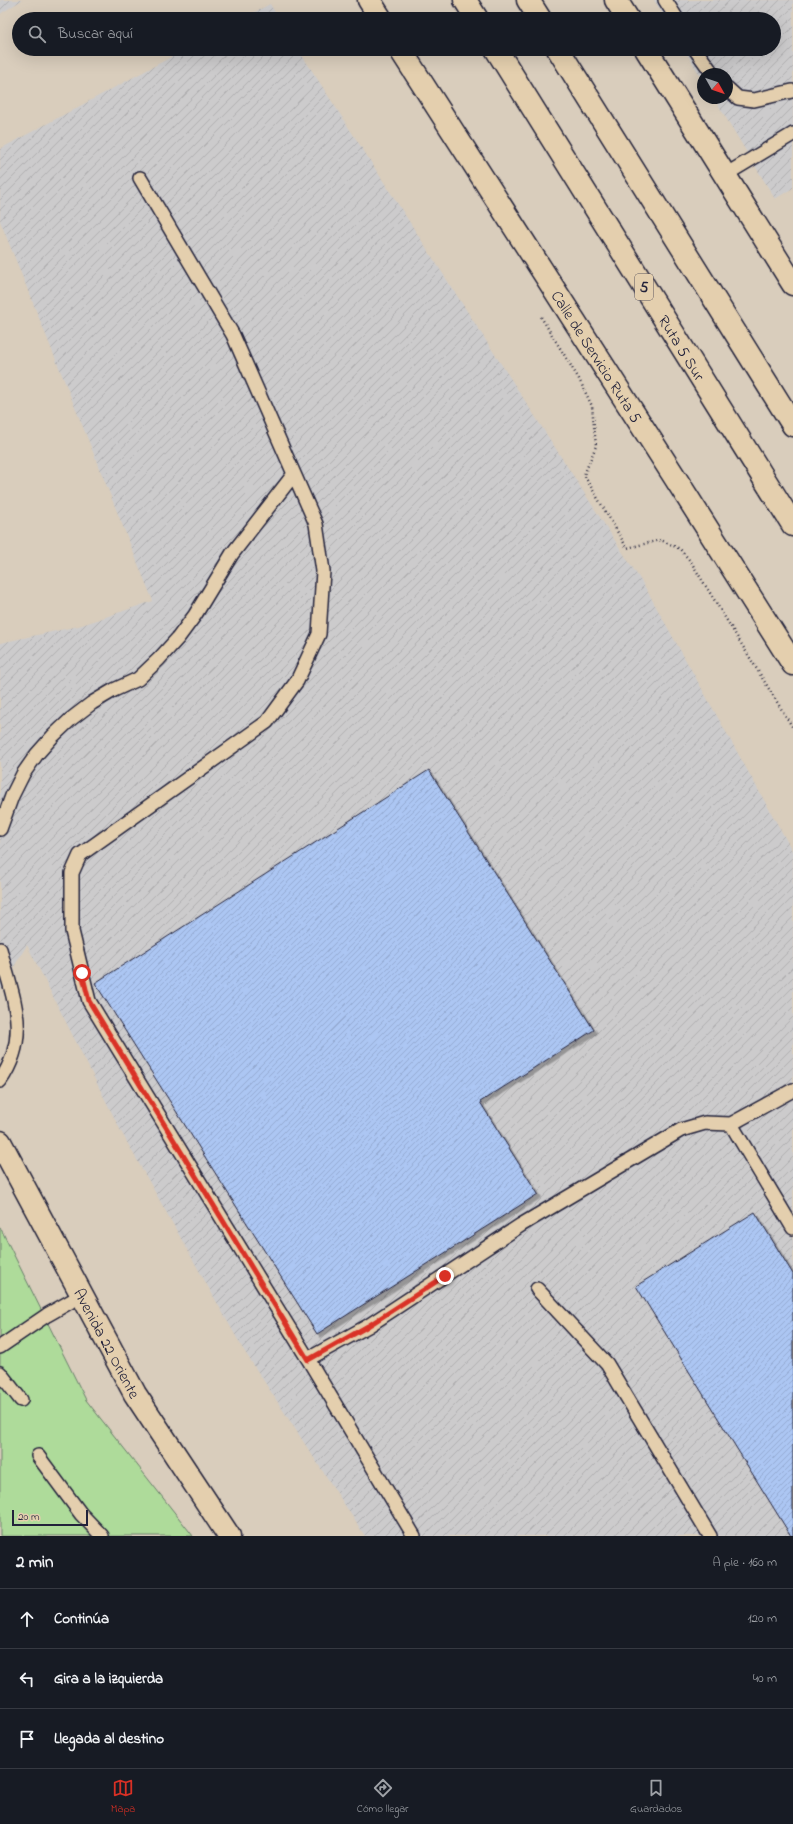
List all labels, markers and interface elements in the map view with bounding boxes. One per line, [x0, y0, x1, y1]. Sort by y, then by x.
search box [12, 12, 781, 56]
icon: search [26, 23, 48, 45]
text: Buscar aquí [58, 23, 133, 45]
north arrow [697, 68, 733, 104]
road number: 5 [635, 274, 653, 300]
street label: Calle de Servicio Ruta 5 [544, 286, 647, 428]
street label: Ruta 5 Sur [651, 311, 710, 386]
route start [73, 964, 91, 982]
route end [436, 1267, 454, 1285]
street label: Avenida 22 Oriente [67, 1284, 146, 1404]
scale bar [12, 1508, 88, 1527]
text: 20 m [18, 1509, 40, 1525]
text: 2 min [16, 1550, 53, 1575]
text: A pie · 160 m [712, 1553, 777, 1572]
icon: ahead [16, 1608, 38, 1630]
text: Continúa [54, 1608, 109, 1630]
text: 120 m [747, 1609, 777, 1628]
icon: left [16, 1668, 38, 1690]
text: Gira a la izquierda [54, 1668, 163, 1690]
text: 40 m [753, 1669, 777, 1688]
icon: arrive [16, 1728, 38, 1750]
text: Llegada al destino [54, 1728, 164, 1750]
tab: Mapa [111, 1777, 135, 1817]
tab: Cómo llegar [357, 1777, 409, 1817]
tab: Guardados [630, 1777, 682, 1817]

